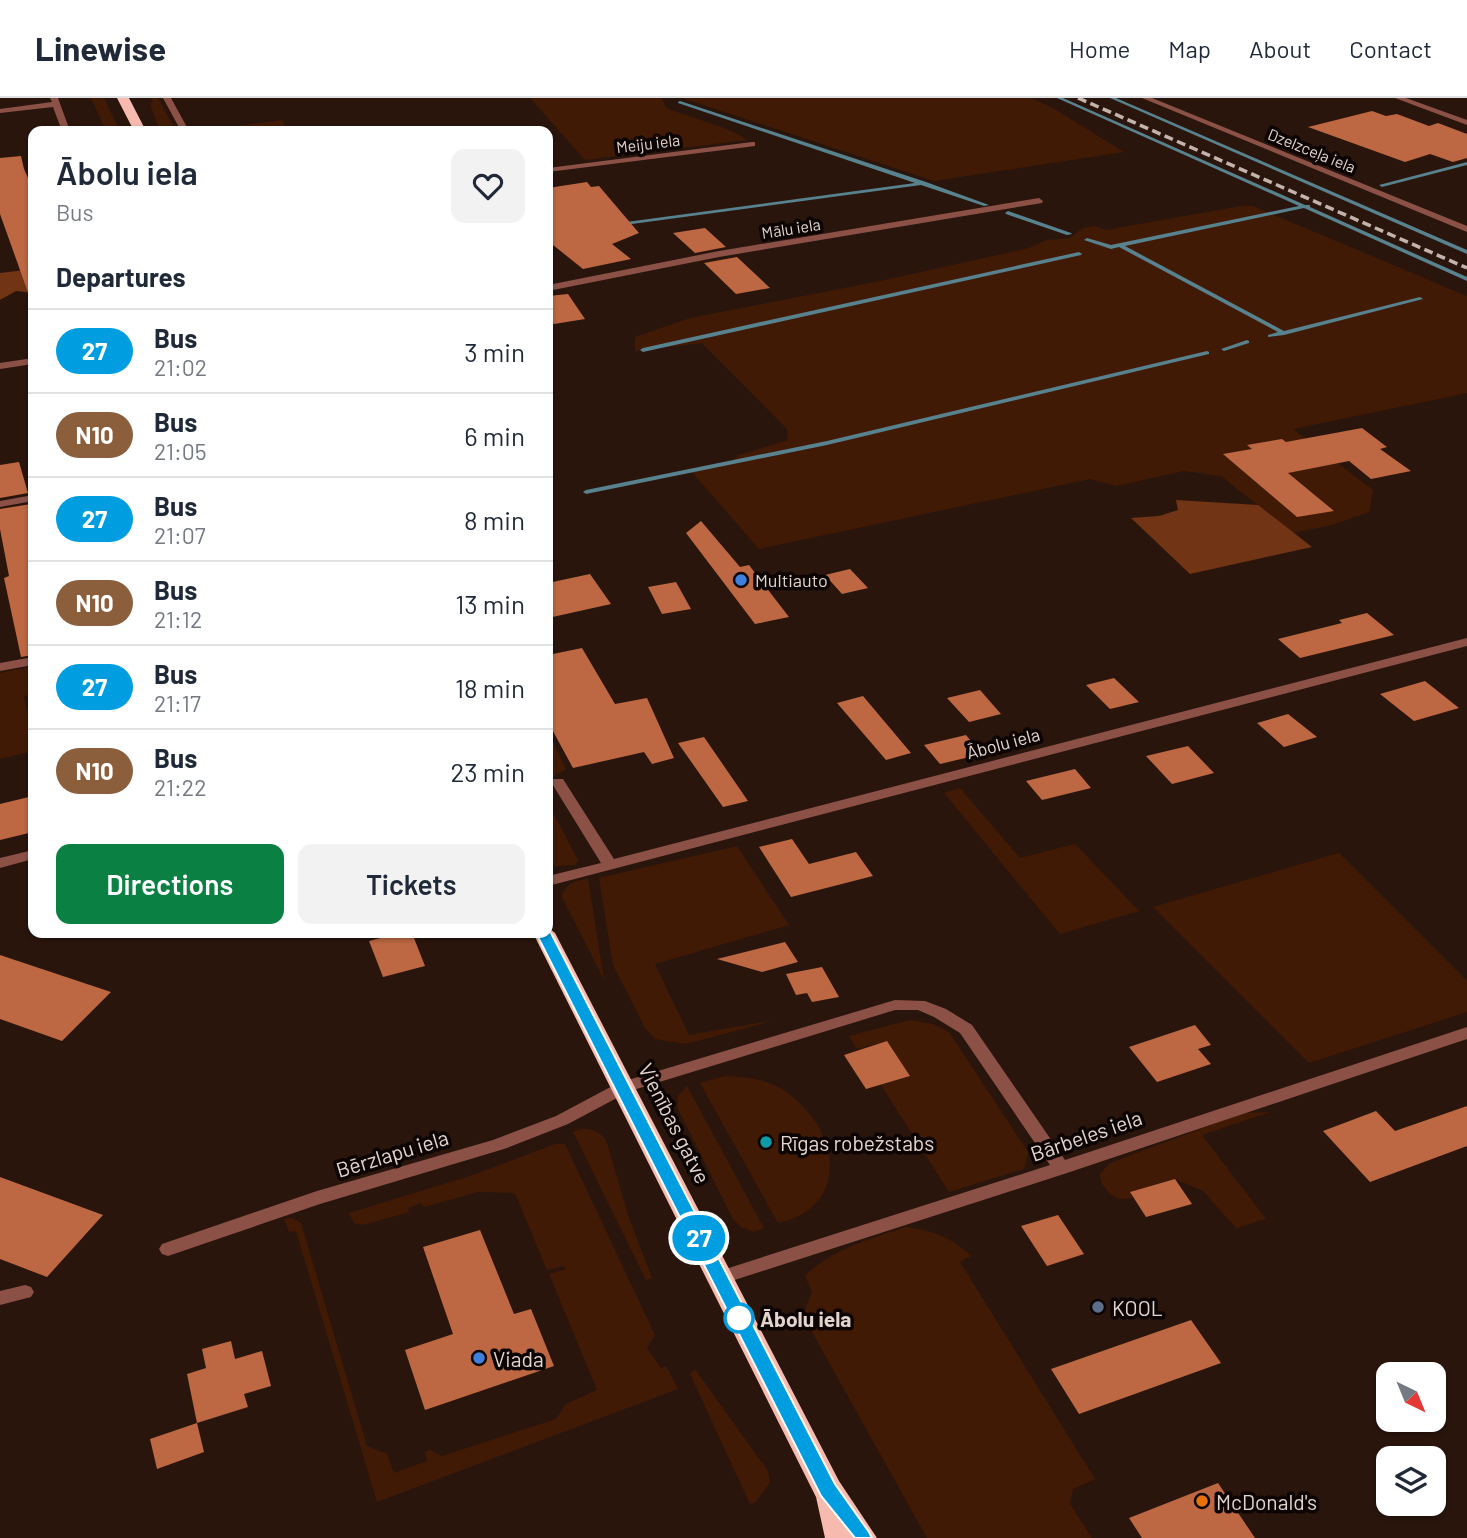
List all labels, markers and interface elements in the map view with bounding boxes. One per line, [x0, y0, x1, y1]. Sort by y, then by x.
text: Linewise [35, 28, 166, 68]
text: Home [1069, 34, 1130, 63]
text: Map [1168, 34, 1211, 63]
text: About [1249, 34, 1311, 63]
text: Contact [1349, 34, 1432, 63]
street label: Dzelzceļa iela [1265, 124, 1359, 176]
street label: Meiju iela [615, 130, 681, 156]
button: heart [451, 149, 525, 223]
text: Ābolu iela [56, 152, 198, 192]
text: Bus [56, 198, 94, 226]
street label: Mālu iela [760, 214, 822, 242]
text: Departures [56, 261, 186, 292]
text: Bus [154, 322, 197, 353]
text: 27 [82, 336, 107, 365]
text: 3 min [464, 336, 525, 367]
text: 21:02 [154, 353, 207, 381]
text: Bus [154, 406, 197, 437]
text: N10 [75, 420, 114, 449]
text: 6 min [464, 420, 525, 451]
text: 21:05 [154, 437, 207, 465]
text: Bus [154, 490, 197, 521]
text: 27 [82, 504, 107, 533]
text: 8 min [464, 504, 525, 535]
text: 21:07 [154, 521, 206, 549]
place label: Multiauto [755, 569, 828, 591]
marker: Multiauto [733, 572, 749, 588]
text: Bus [154, 574, 197, 605]
text: N10 [75, 588, 114, 617]
text: 13 min [455, 588, 525, 619]
text: 21:12 [154, 605, 202, 633]
text: Bus [154, 658, 197, 689]
text: 27 [82, 672, 107, 701]
text: 18 min [455, 672, 525, 703]
text: 21:17 [154, 689, 201, 717]
street label: Ābolu iela [964, 723, 1042, 763]
text: Bus [154, 742, 197, 773]
text: N10 [75, 756, 114, 785]
text: 23 min [450, 756, 525, 787]
text: 21:22 [154, 773, 207, 801]
button: Directions [56, 844, 284, 924]
button: Tickets [298, 844, 525, 924]
street label: Vienības gatve [634, 1059, 716, 1187]
street label: Bārbeles iela [1027, 1104, 1145, 1166]
street label: Bērzlapu iela [333, 1124, 451, 1182]
place label: Rīgas robežstabs [780, 1130, 934, 1155]
marker: Rīgas robežstabs [758, 1134, 774, 1150]
line badge: 27 [668, 1215, 730, 1261]
text: 27 [686, 1223, 712, 1252]
place label: KOOL [1112, 1295, 1163, 1320]
marker: KOOL [1090, 1299, 1106, 1315]
marker: Ābolu iela [724, 1303, 754, 1333]
place label: Ābolu iela [760, 1306, 851, 1331]
place label: Viada [493, 1346, 544, 1371]
marker: Viada [471, 1350, 487, 1366]
north arrow [1376, 1362, 1446, 1432]
map controls [1376, 1362, 1446, 1516]
button: layers [1376, 1446, 1446, 1516]
place label: McDonald's [1216, 1489, 1317, 1514]
marker: McDonald's [1194, 1493, 1210, 1509]

